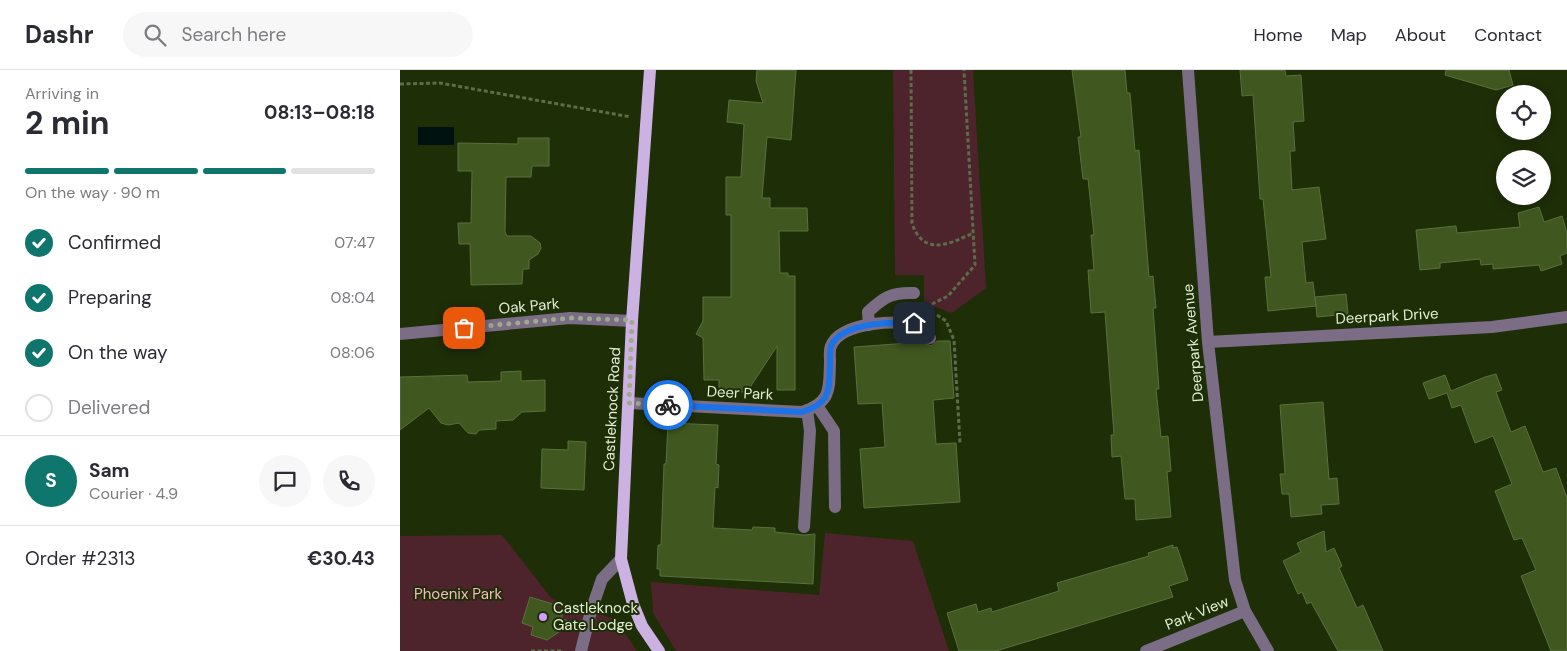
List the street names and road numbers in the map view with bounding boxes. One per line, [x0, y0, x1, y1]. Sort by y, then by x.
street label: Deerpark Avenue [1178, 283, 1208, 403]
street label: Oak Park [498, 293, 561, 319]
street label: Deerpark Drive [1335, 303, 1439, 329]
street label: Castleknock Road [599, 347, 625, 471]
street label: Deer Park [706, 381, 774, 405]
street label: Park View [1162, 591, 1232, 635]

